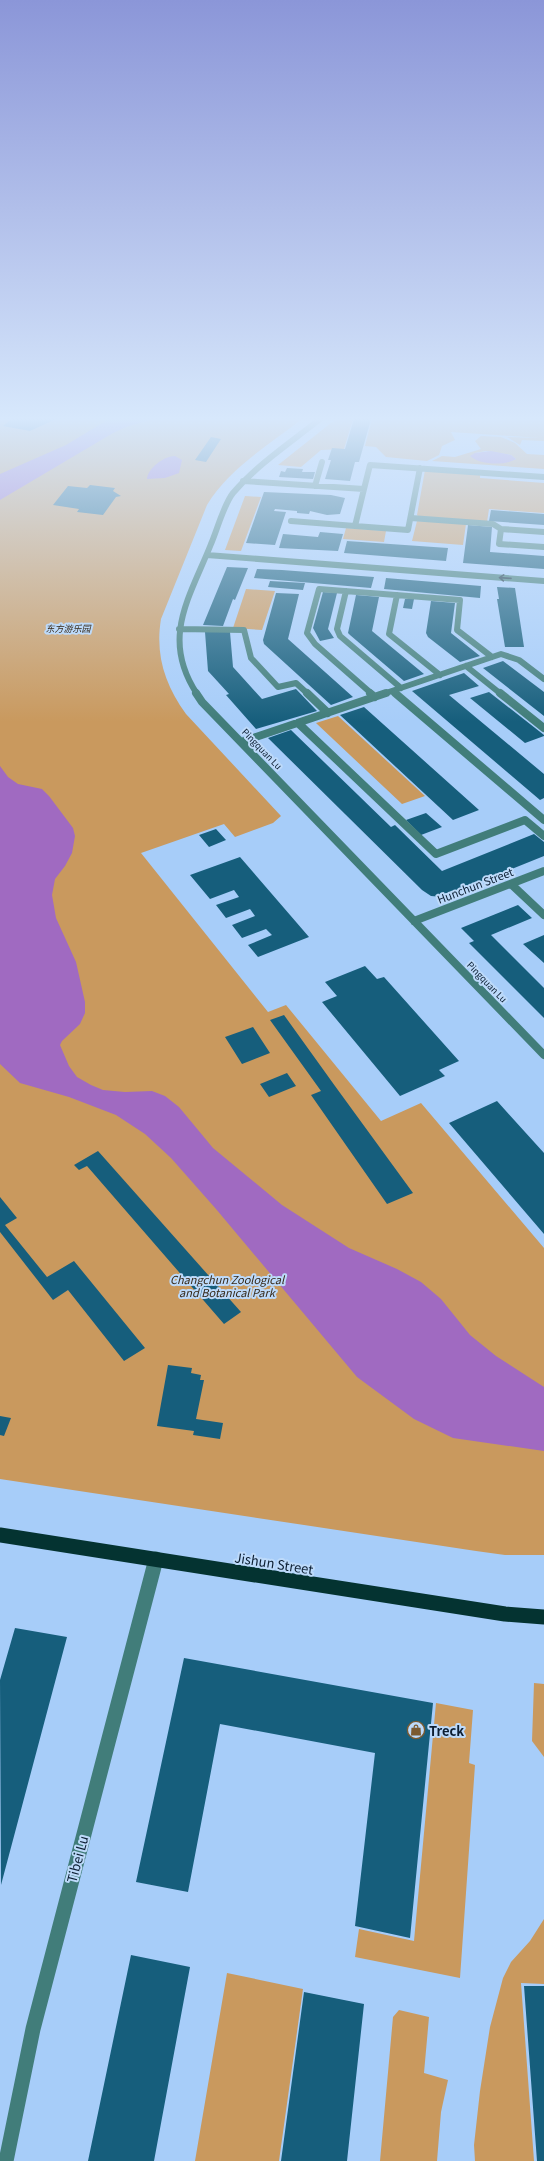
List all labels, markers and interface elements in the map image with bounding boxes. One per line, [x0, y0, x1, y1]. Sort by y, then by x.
one-way arrow [499, 574, 512, 581]
park label: 东方游乐园 [45, 622, 92, 635]
street label: Pingquan Lu [239, 726, 285, 772]
street label: Hunchun Street [435, 863, 515, 907]
street label: Pingquan Lu [464, 959, 510, 1005]
park label: Changchun Zoological and Botanical Park [170, 1271, 286, 1300]
street label: Jishun Street [233, 1547, 315, 1579]
shop icon: Treck [406, 1720, 426, 1740]
place label: Treck [429, 1721, 464, 1740]
street label: Tibei Lu [62, 1833, 92, 1885]

